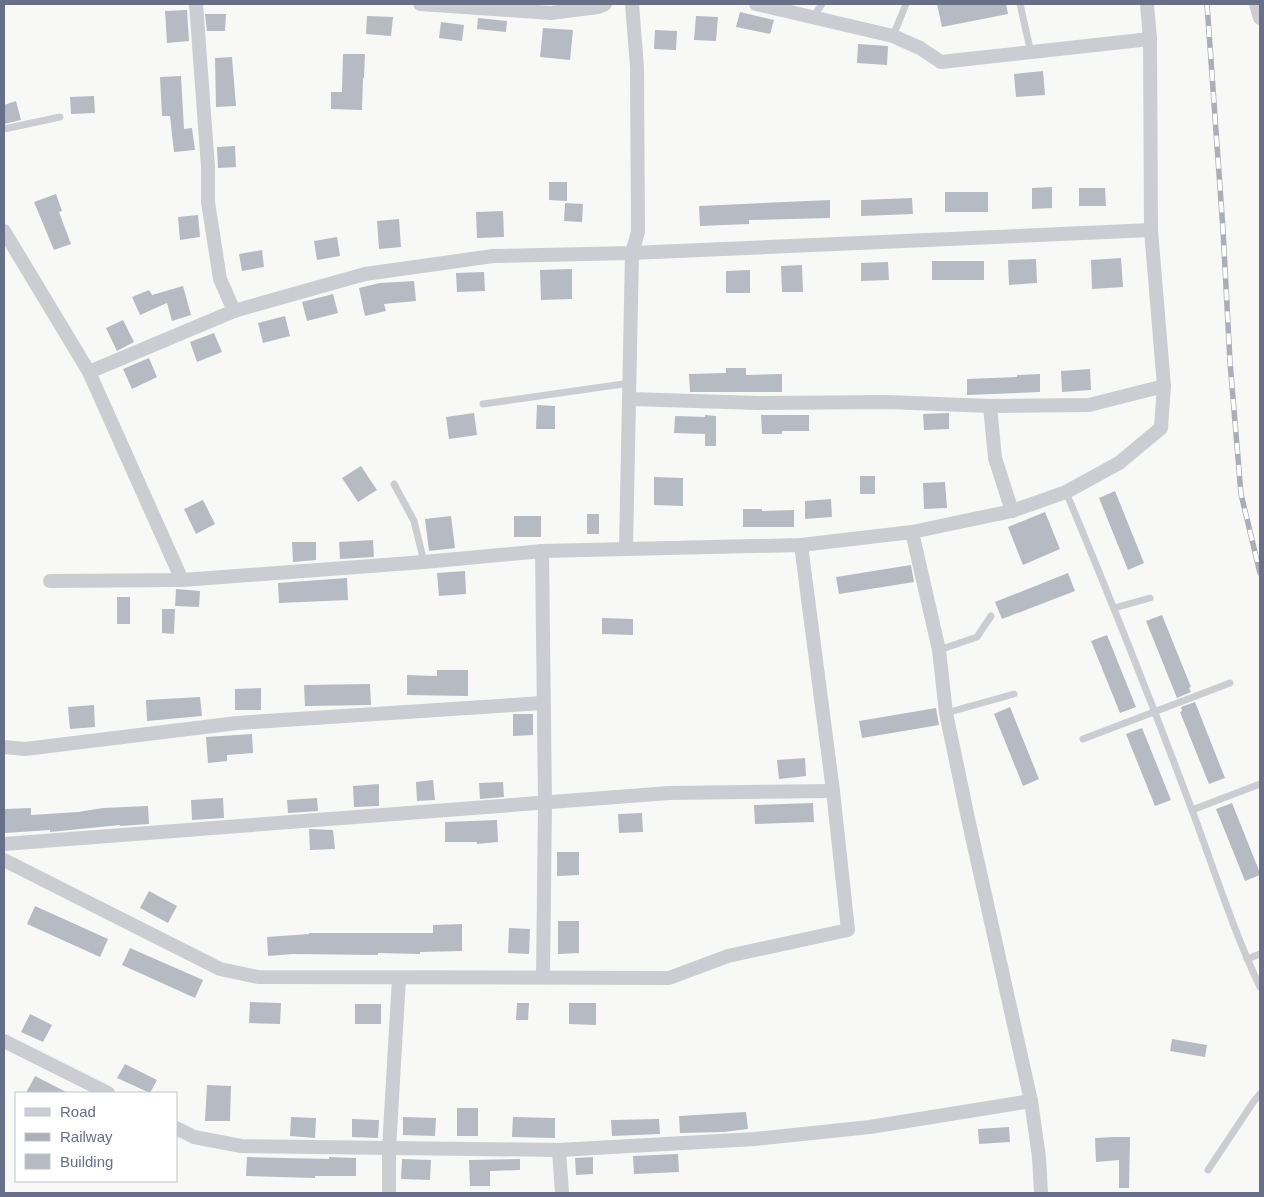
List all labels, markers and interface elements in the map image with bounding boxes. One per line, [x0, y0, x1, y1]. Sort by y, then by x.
legend [15, 1092, 178, 1182]
text: Road [60, 1103, 96, 1120]
text: Railway [60, 1128, 113, 1145]
text: Building [60, 1153, 113, 1170]

